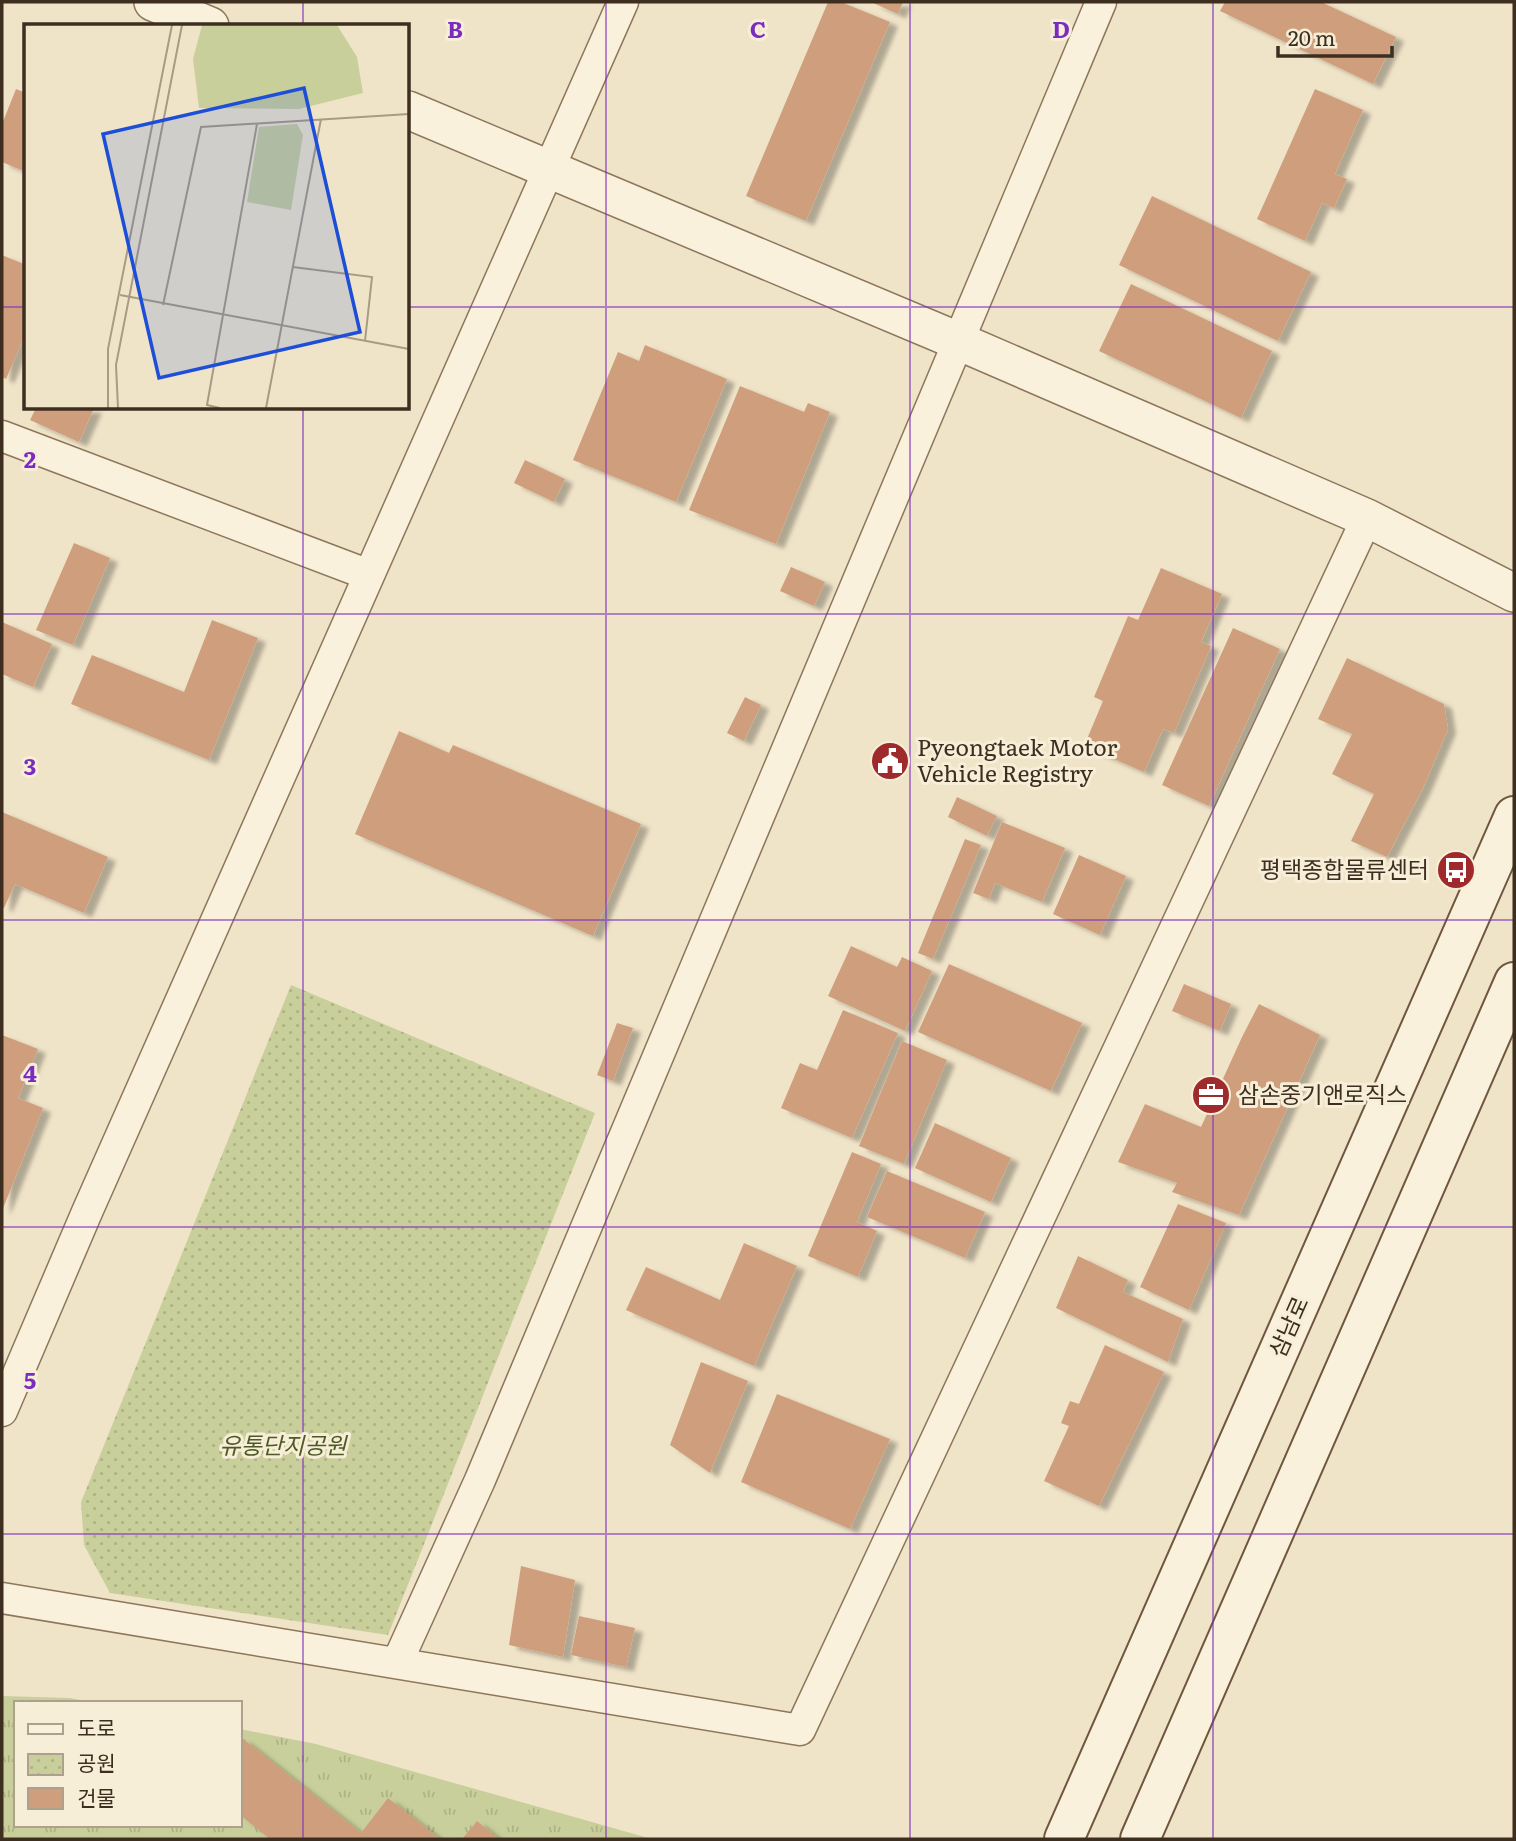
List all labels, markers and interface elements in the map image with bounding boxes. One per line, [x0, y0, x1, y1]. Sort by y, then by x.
text: B [447, 11, 463, 45]
text: C [750, 11, 766, 45]
text: D [1052, 11, 1070, 45]
scale bar [1278, 14, 1392, 58]
text: 20 m [1288, 21, 1335, 52]
inset map [24, 24, 410, 410]
text: 2 [24, 441, 36, 475]
place label: Pyeongtaek Motor Vehicle Registry [917, 729, 1117, 789]
public building icon: Pyeongtaek Motor Vehicle Registry [869, 740, 911, 782]
text: 3 [24, 748, 36, 782]
bus stop icon: 평택종합물류센터 [1435, 849, 1477, 891]
place label: 평택종합물류센터 [1260, 851, 1429, 885]
text: 4 [23, 1055, 37, 1089]
office icon: 삼손중기앤로직스 [1190, 1074, 1232, 1116]
place label: 삼손중기앤로직스 [1238, 1076, 1407, 1110]
street label: 삼남로 [1259, 1290, 1316, 1362]
text: 5 [24, 1362, 36, 1396]
park label: 유통단지공원 [220, 1427, 348, 1461]
legend [14, 1701, 242, 1827]
text: 도로 [77, 1711, 116, 1742]
text: 공원 [77, 1746, 116, 1777]
text: 건물 [77, 1781, 116, 1812]

